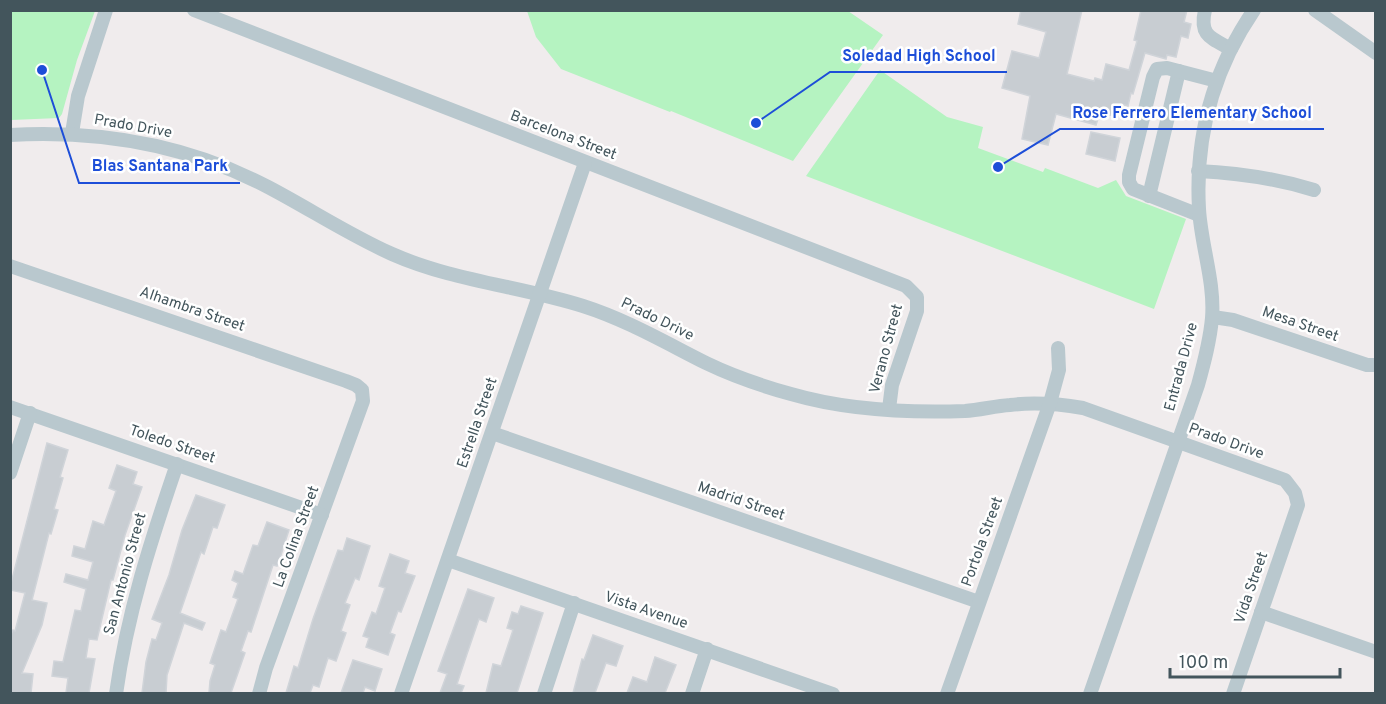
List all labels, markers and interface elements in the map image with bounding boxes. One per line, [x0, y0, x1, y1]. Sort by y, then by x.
callout: Soledad High School [830, 38, 1007, 72]
text: Soledad High School [842, 47, 996, 67]
callout: Rose Ferrero Elementary School [1060, 95, 1324, 129]
text: Rose Ferrero Elementary School [1072, 104, 1312, 124]
street label: Barcelona Street [507, 107, 619, 165]
street label: Prado Drive [92, 111, 174, 143]
callout: Blas Santana Park [79, 149, 240, 183]
text: Blas Santana Park [92, 157, 228, 177]
street label: Alhambra Street [137, 283, 247, 337]
street label: Prado Drive [617, 294, 697, 346]
street label: Verano Street [866, 302, 908, 396]
street label: Mesa Street [1259, 303, 1341, 347]
street label: Entrada Drive [1161, 320, 1203, 414]
street label: Estrella Street [454, 375, 502, 471]
street label: Prado Drive [1186, 420, 1266, 464]
street label: Toledo Street [127, 421, 217, 469]
street label: Madrid Street [695, 478, 787, 526]
street label: La Colina Street [270, 484, 324, 590]
street label: Portola Street [958, 494, 1008, 590]
street label: San Antonio Street [101, 511, 151, 637]
street label: Vida Street [1231, 550, 1273, 626]
street label: Vista Avenue [602, 588, 690, 634]
scale bar [1170, 641, 1340, 679]
text: 100 m [1179, 652, 1228, 675]

